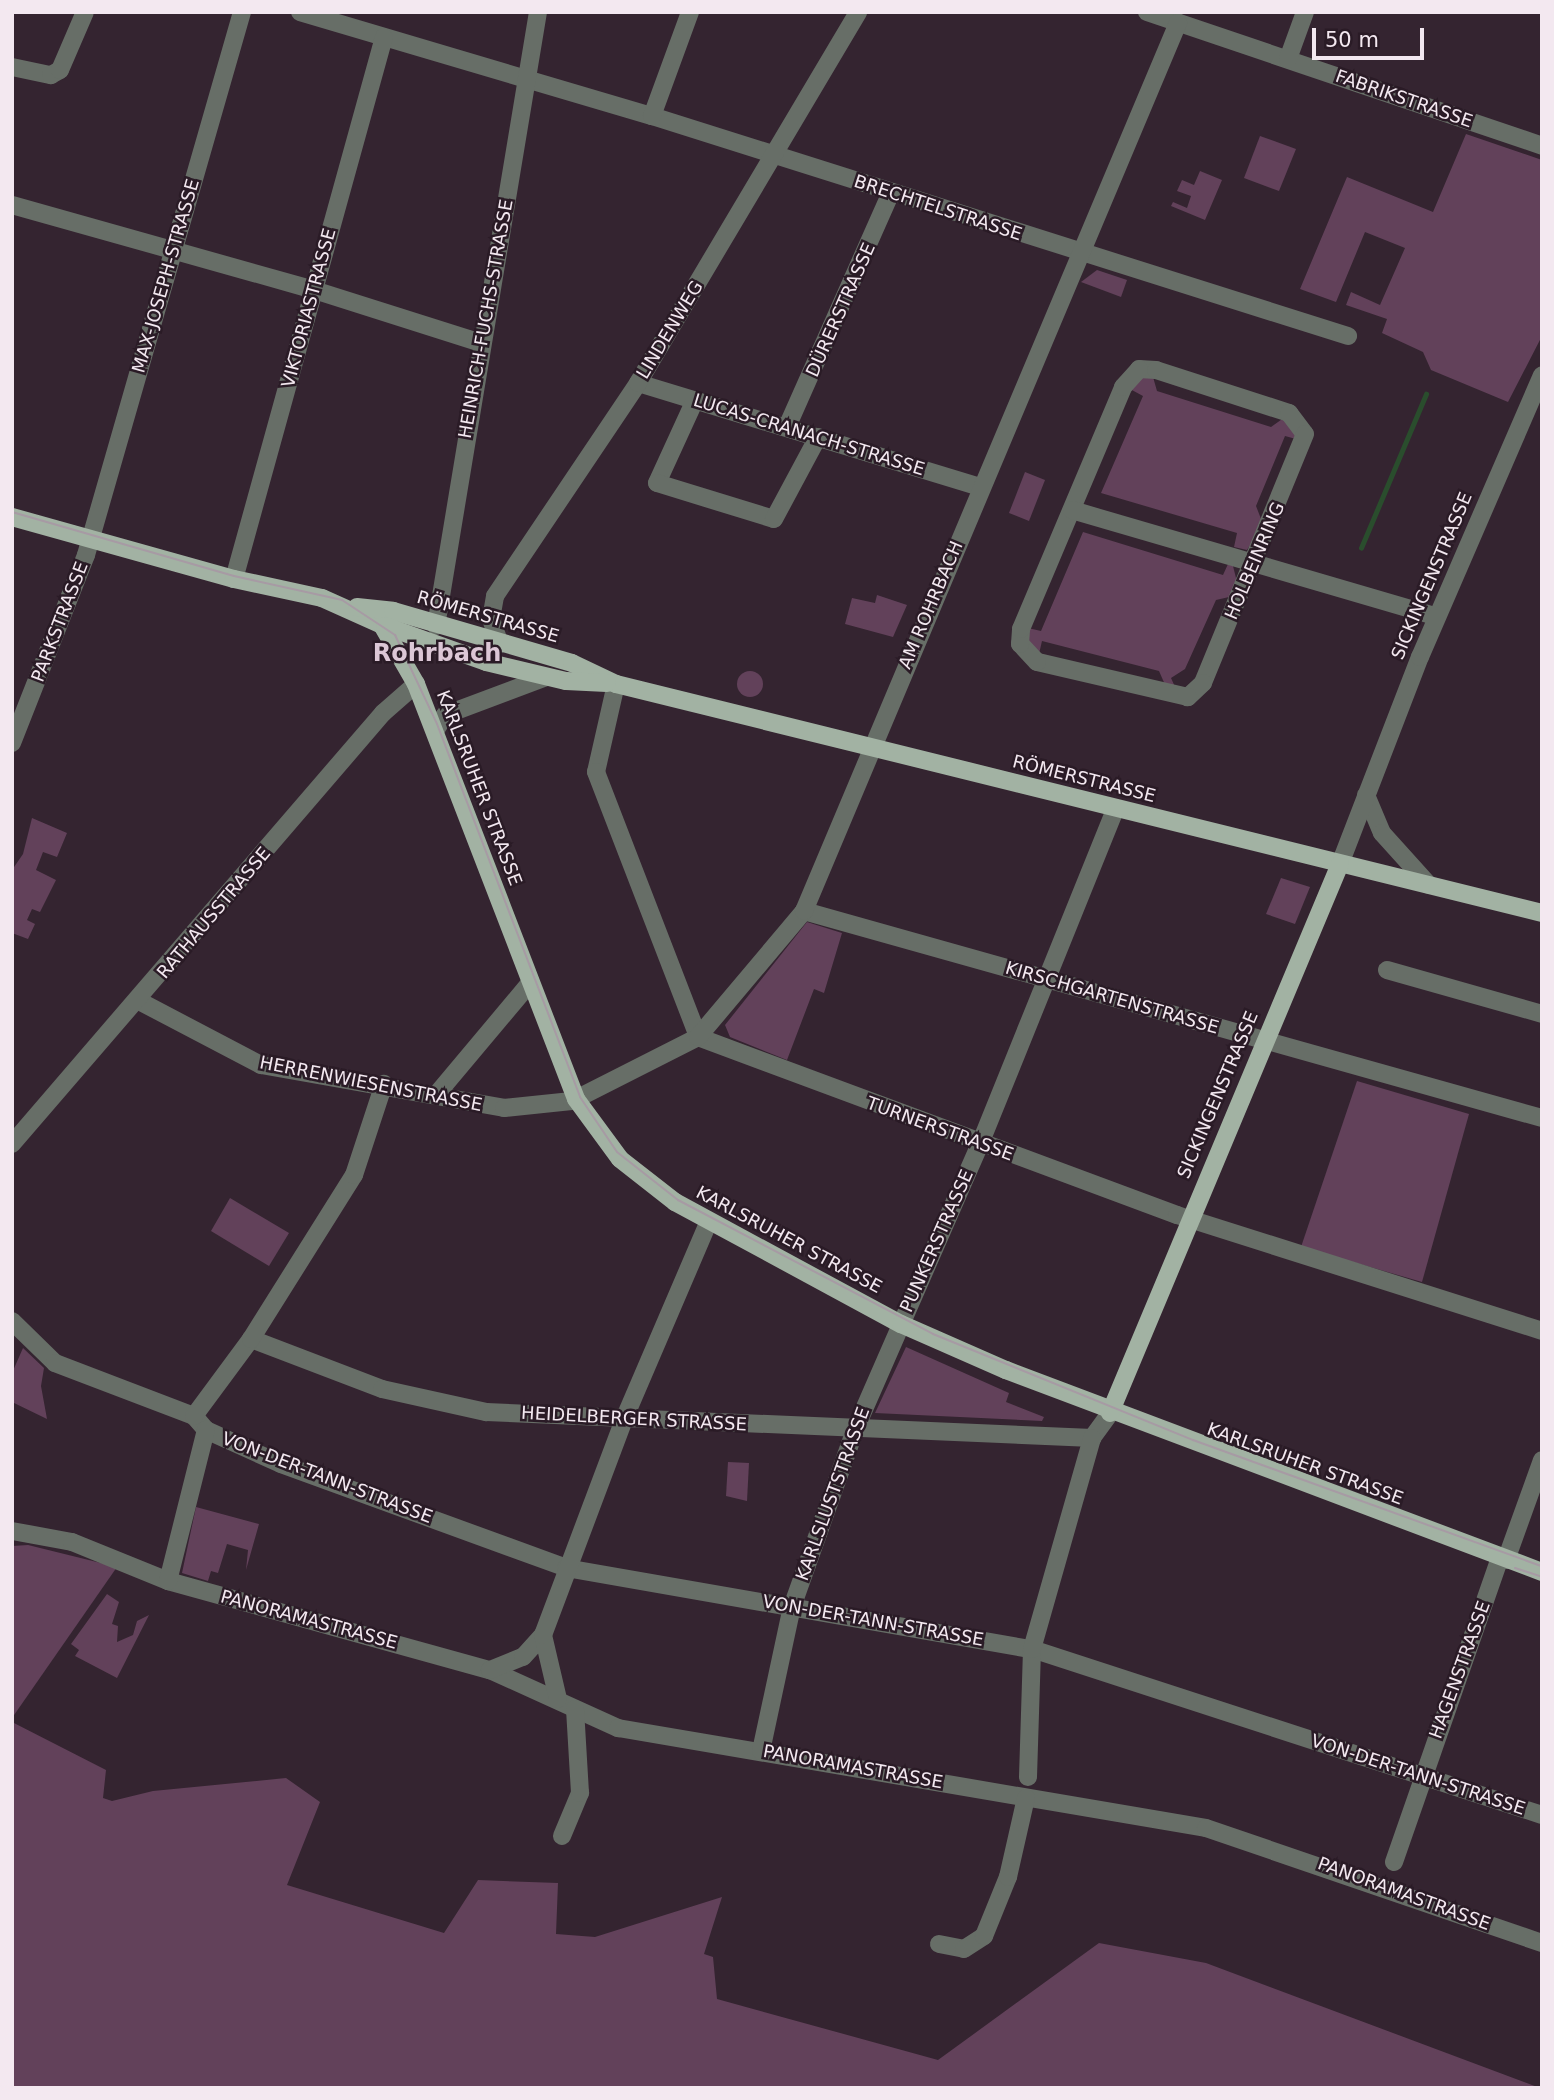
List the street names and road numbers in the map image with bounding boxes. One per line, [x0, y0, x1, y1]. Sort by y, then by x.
street label: FABRIKSTRASSE [1333, 65, 1475, 133]
street label: BRECHTELSTRASSE [851, 171, 1025, 245]
street label: MAX-JOSEPH-STRASSE [128, 177, 204, 375]
street label: HEINRICH-FUCHS-STRASSE [454, 198, 518, 440]
street label: VIKTORIASTRASSE [277, 226, 341, 390]
street label: DÜRERSTRASSE [802, 240, 880, 380]
street label: LINDENWEG [632, 277, 708, 383]
street label: LUCAS-CRANACH-STRASSE [691, 390, 927, 480]
street label: SICKINGENSTRASSE [1387, 489, 1477, 663]
street label: HOLBEINRING [1221, 499, 1289, 623]
street label: AM ROHRBACH [894, 538, 968, 672]
street label: PARKSTRASSE [27, 559, 93, 685]
street label: RÖMERSTRASSE [414, 586, 562, 648]
street label: KARLSRUHER STRASSE [432, 687, 526, 889]
street label: RÖMERSTRASSE [1010, 751, 1158, 807]
street label: RATHAUSSTRASSE [153, 843, 275, 983]
street label: KIRSCHGARTENSTRASSE [1003, 957, 1221, 1039]
street label: SICKINGENSTRASSE [1173, 1008, 1263, 1182]
street label: HERRENWIESENSTRASSE [258, 1052, 484, 1116]
street label: TURNERSTRASSE [864, 1092, 1016, 1166]
street label: PUNKERSTRASSE [896, 1166, 978, 1316]
street label: KARLSRUHER STRASSE [692, 1182, 886, 1298]
street label: HEIDELBERGER STRASSE [521, 1402, 747, 1436]
street label: KARLSLUSTSTRASSE [792, 1404, 874, 1584]
street label: KARLSRUHER STRASSE [1204, 1418, 1406, 1510]
street label: VON-DER-TANN-STRASSE [219, 1428, 435, 1528]
street label: PANORAMASTRASSE [218, 1586, 400, 1654]
street label: VON-DER-TANN-STRASSE [761, 1591, 985, 1651]
street label: HAGENSTRASSE [1425, 1598, 1495, 1742]
street label: VON-DER-TANN-STRASSE [1308, 1730, 1528, 1820]
street label: PANORAMASTRASSE [761, 1741, 945, 1793]
street label: PANORAMASTRASSE [1315, 1853, 1493, 1935]

